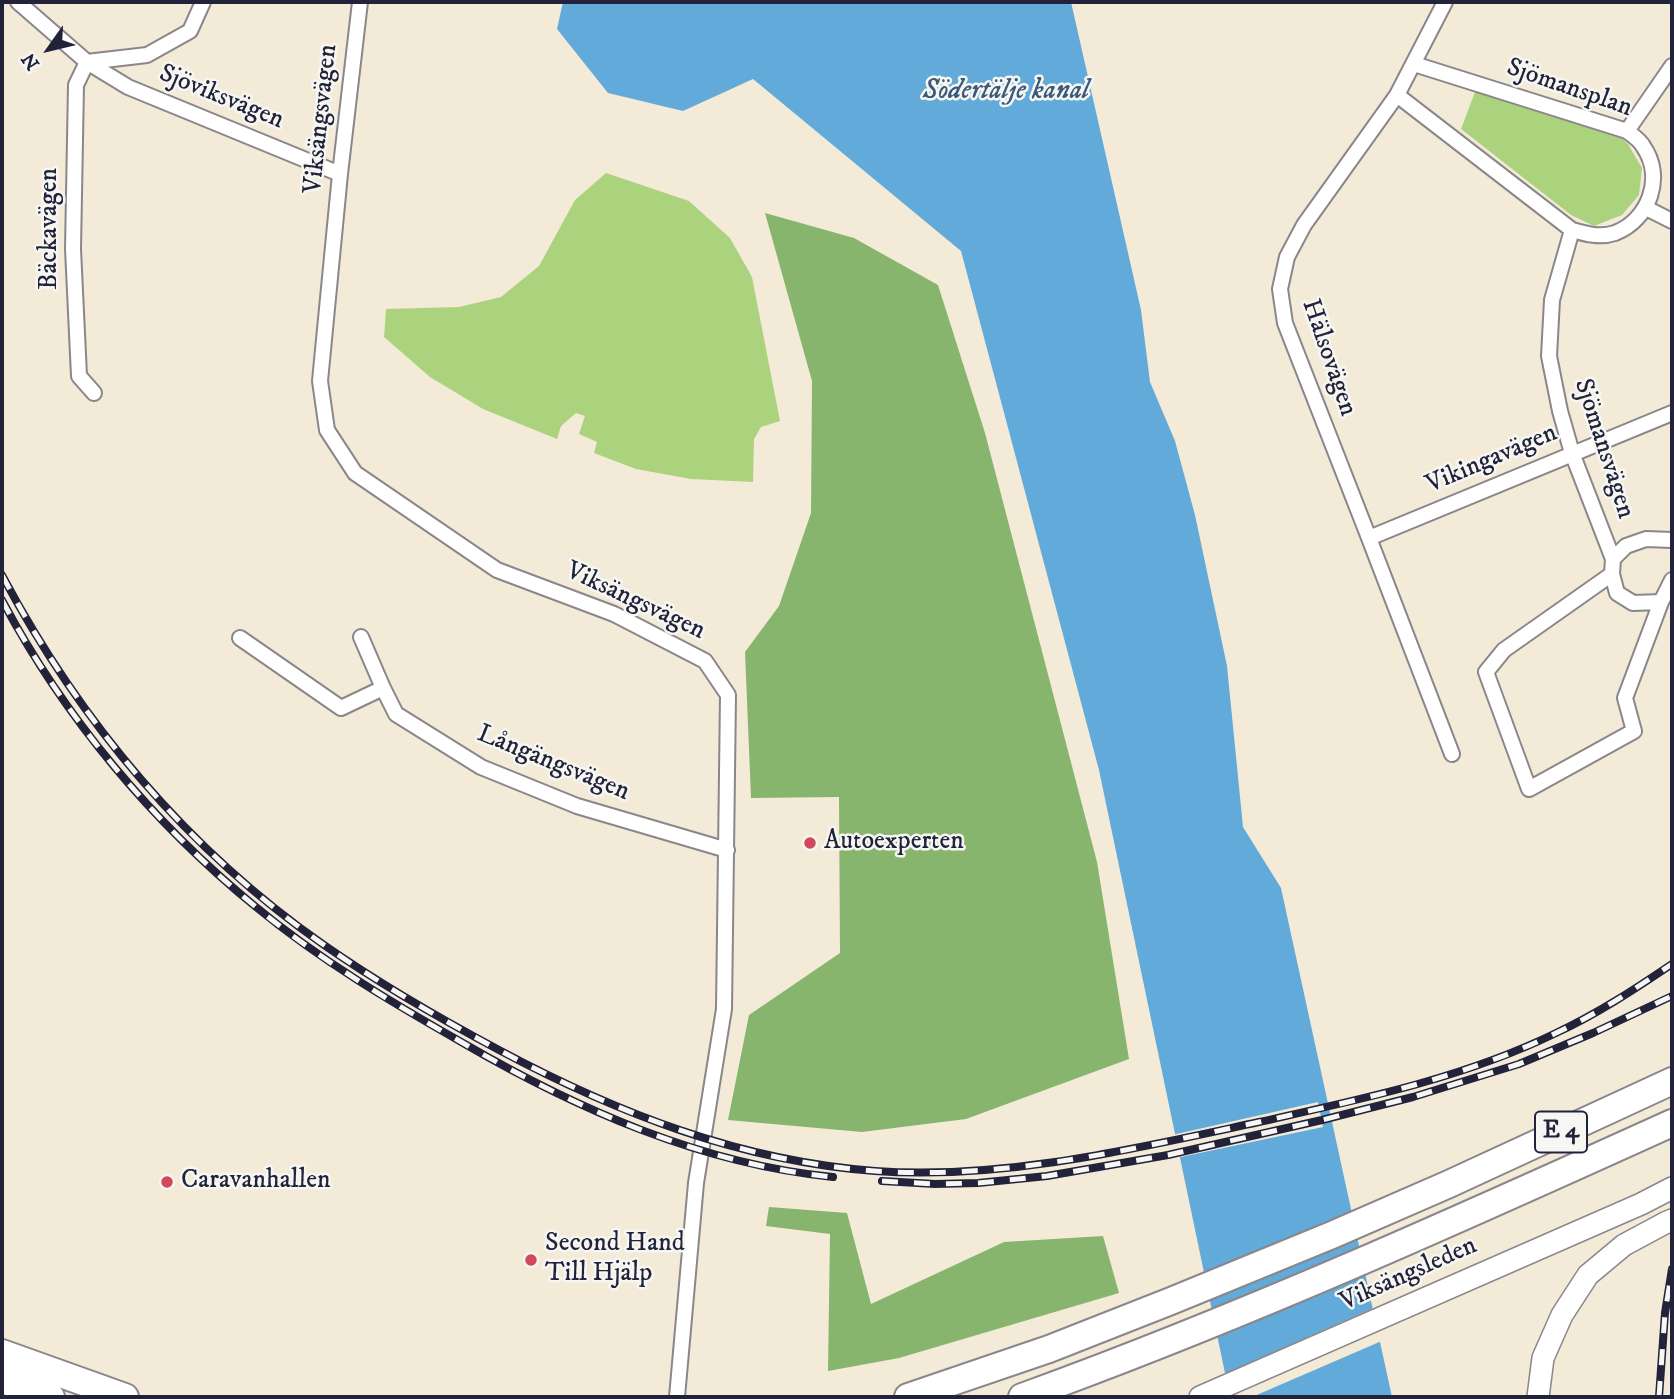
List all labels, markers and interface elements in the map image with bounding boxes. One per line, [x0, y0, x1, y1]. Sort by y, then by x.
north arrow [14, 14, 84, 84]
street label: Viksängsvägen [299, 43, 345, 195]
text: N [17, 48, 45, 74]
street label: Sjömansplan [1502, 53, 1636, 125]
street label: Sjöviksvägen [154, 59, 288, 137]
water label: Södertälje kanal [923, 75, 1089, 109]
street label: Bäckavägen [35, 168, 67, 290]
street label: Hälsovägen [1293, 295, 1363, 421]
street label: Sjömansvägen [1566, 375, 1640, 523]
street label: Vikingavägen [1422, 418, 1562, 502]
street label: Viksängsvägen [560, 556, 710, 648]
street label: Långängsvägen [472, 719, 634, 809]
place label: Autoexperten [824, 827, 964, 859]
marker: Autoexperten [802, 835, 818, 851]
road number: E 4 [1535, 1112, 1587, 1152]
place label: Caravanhallen [181, 1166, 331, 1198]
marker: Caravanhallen [159, 1174, 175, 1190]
place label: Second Hand Till Hjälp [545, 1229, 685, 1290]
street label: Viksängsleden [1336, 1231, 1482, 1319]
marker: Second Hand Till Hjälp [523, 1252, 539, 1268]

